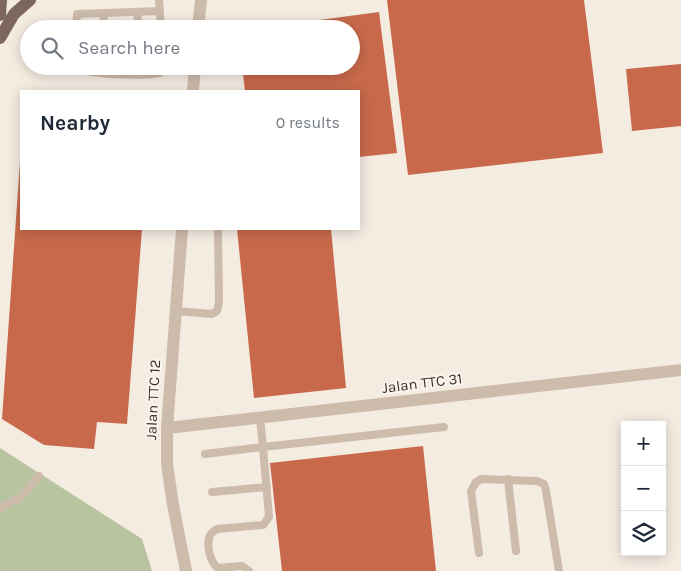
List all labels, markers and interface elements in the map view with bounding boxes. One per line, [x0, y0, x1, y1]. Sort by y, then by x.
search box [20, 20, 360, 75]
icon: search [38, 34, 66, 62]
text: Search here [78, 37, 180, 59]
text: Nearby [40, 111, 110, 135]
text: 0 results [276, 113, 340, 132]
street label: Jalan TTC 12 [142, 359, 164, 441]
street label: Jalan TTC 31 [381, 369, 463, 397]
map controls [621, 421, 666, 556]
button: + [621, 421, 666, 466]
button: − [621, 466, 666, 511]
button: layers [621, 511, 666, 556]

